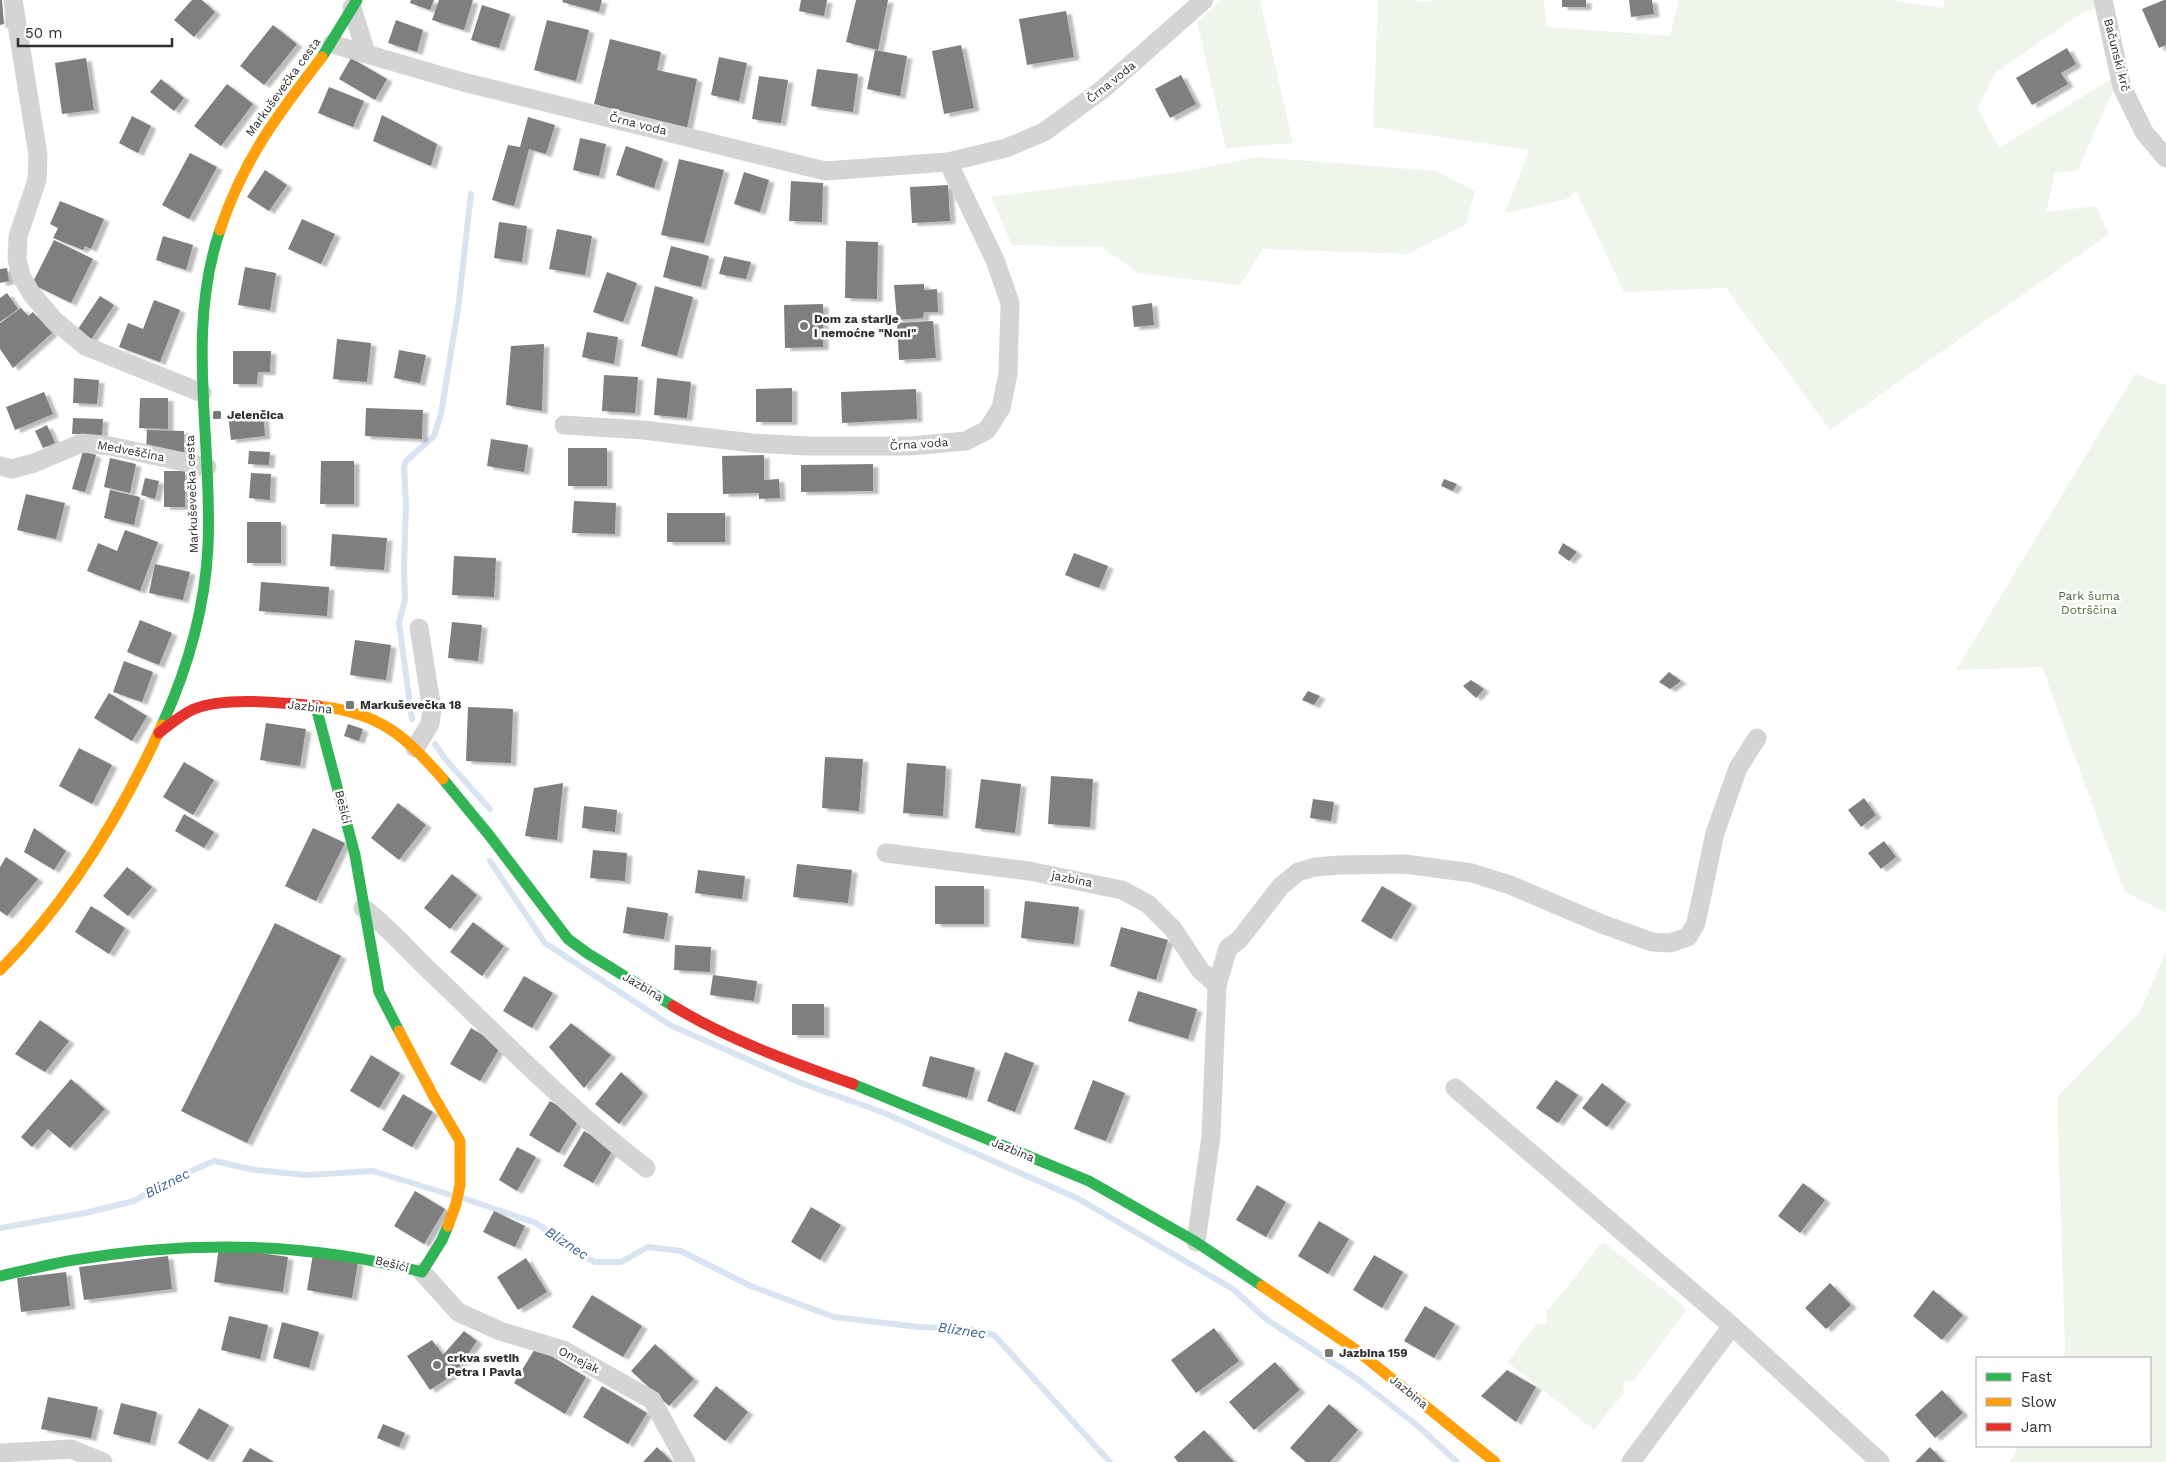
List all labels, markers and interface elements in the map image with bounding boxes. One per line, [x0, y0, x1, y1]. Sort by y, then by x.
scale bar [18, 15, 171, 47]
street label: Bačunski krč [2101, 17, 2133, 93]
text: 50 m [25, 24, 62, 42]
street label: Markuševečka cesta [243, 35, 323, 139]
street label: Črna voda [1084, 58, 1138, 106]
street label: Črna voda [608, 110, 668, 138]
place label: Dom za starije i nemoćne "Noni" [814, 312, 916, 340]
marker: Dom za starije i nemoćne "Noni" [798, 320, 810, 332]
place label: Jelenčica [227, 408, 284, 422]
marker: Jelenčica [211, 409, 223, 421]
street label: Markuševečka cesta [183, 435, 201, 553]
street label: Črna voda [889, 435, 949, 453]
street label: Medveščina [96, 438, 166, 464]
park label: Park šuma Dotrščina [2058, 589, 2120, 617]
street label: Jazbina [287, 697, 333, 717]
place label: Markuševečka 18 [360, 698, 462, 712]
marker: Markuševečka 18 [344, 699, 356, 711]
street label: Bešići [332, 789, 354, 825]
street label: jazbina [1049, 868, 1094, 890]
street label: Jazbina [620, 969, 666, 1005]
street label: Jazbina [990, 1135, 1037, 1165]
water label: Bliznec [142, 1165, 192, 1201]
water label: Bliznec [543, 1223, 592, 1263]
street label: Bešići [374, 1253, 410, 1275]
water label: Bliznec [937, 1319, 987, 1341]
street label: Omejak [556, 1344, 602, 1376]
place label: Jazbina 159 [1339, 1346, 1408, 1360]
marker: Jazbina 159 [1323, 1347, 1335, 1359]
place label: crkva svetih Petra i Pavla [447, 1351, 522, 1379]
legend [1976, 1357, 2151, 1447]
marker: crkva svetih Petra i Pavla [431, 1359, 443, 1371]
text: Fast [2021, 1368, 2053, 1386]
street label: Jazbina [1387, 1372, 1431, 1412]
text: Slow [2021, 1393, 2057, 1411]
text: Jam [2021, 1418, 2052, 1436]

